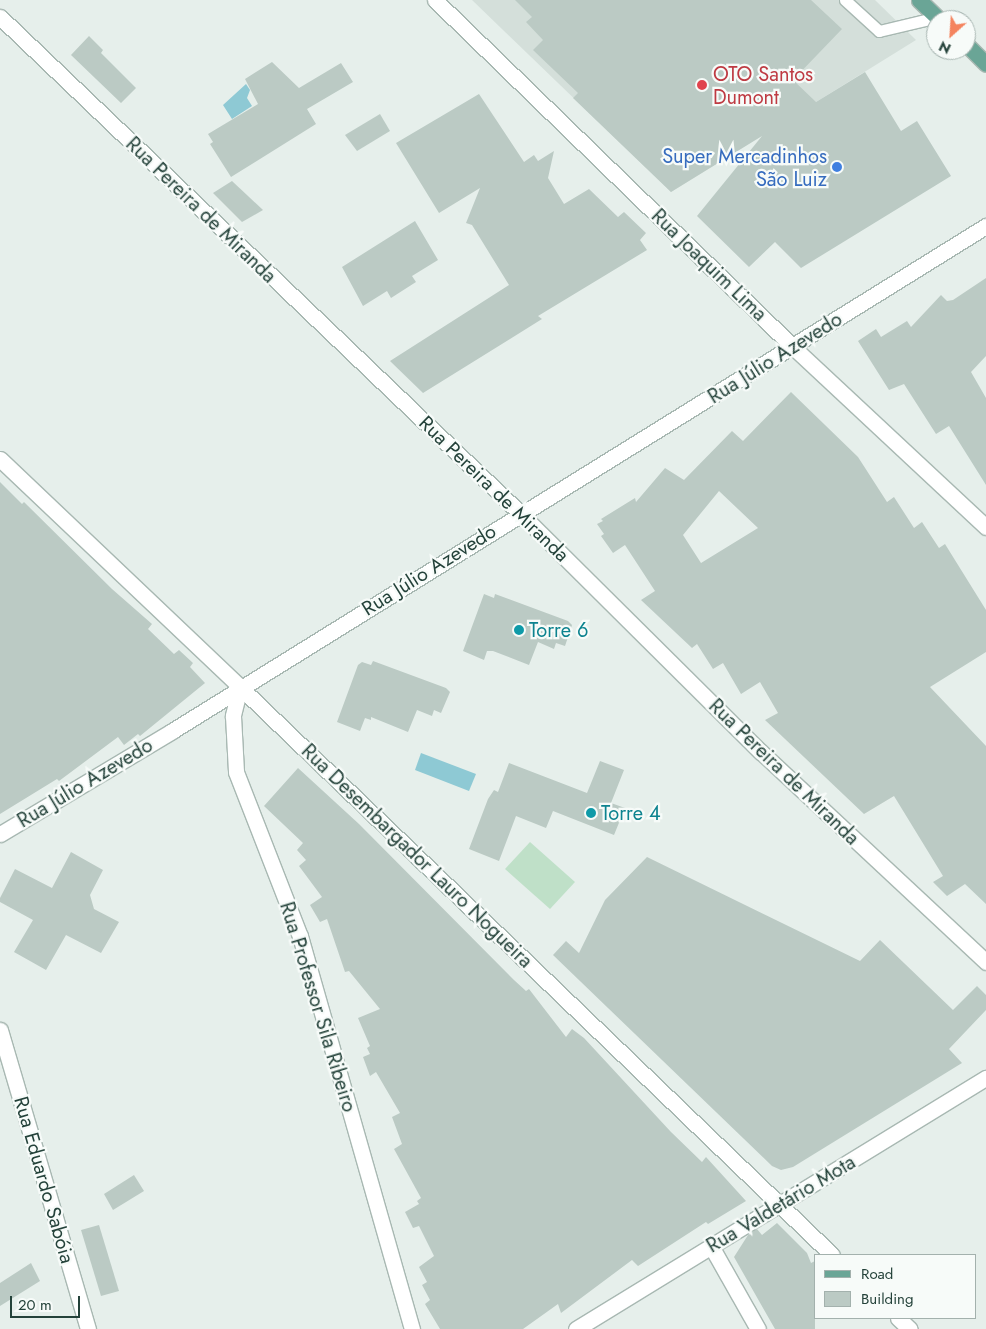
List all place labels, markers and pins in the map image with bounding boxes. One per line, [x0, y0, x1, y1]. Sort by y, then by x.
place label: OTO Santos Dumont [713, 62, 813, 109]
marker: OTO Santos Dumont [695, 78, 709, 92]
place label: Super Mercadinhos São Luiz [662, 144, 827, 191]
marker: Super Mercadinhos São Luiz [831, 161, 843, 173]
place label: Torre 6 [529, 618, 588, 642]
marker: Torre 6 [513, 624, 525, 636]
place label: Torre 4 [601, 801, 661, 825]
marker: Torre 4 [585, 807, 597, 819]

